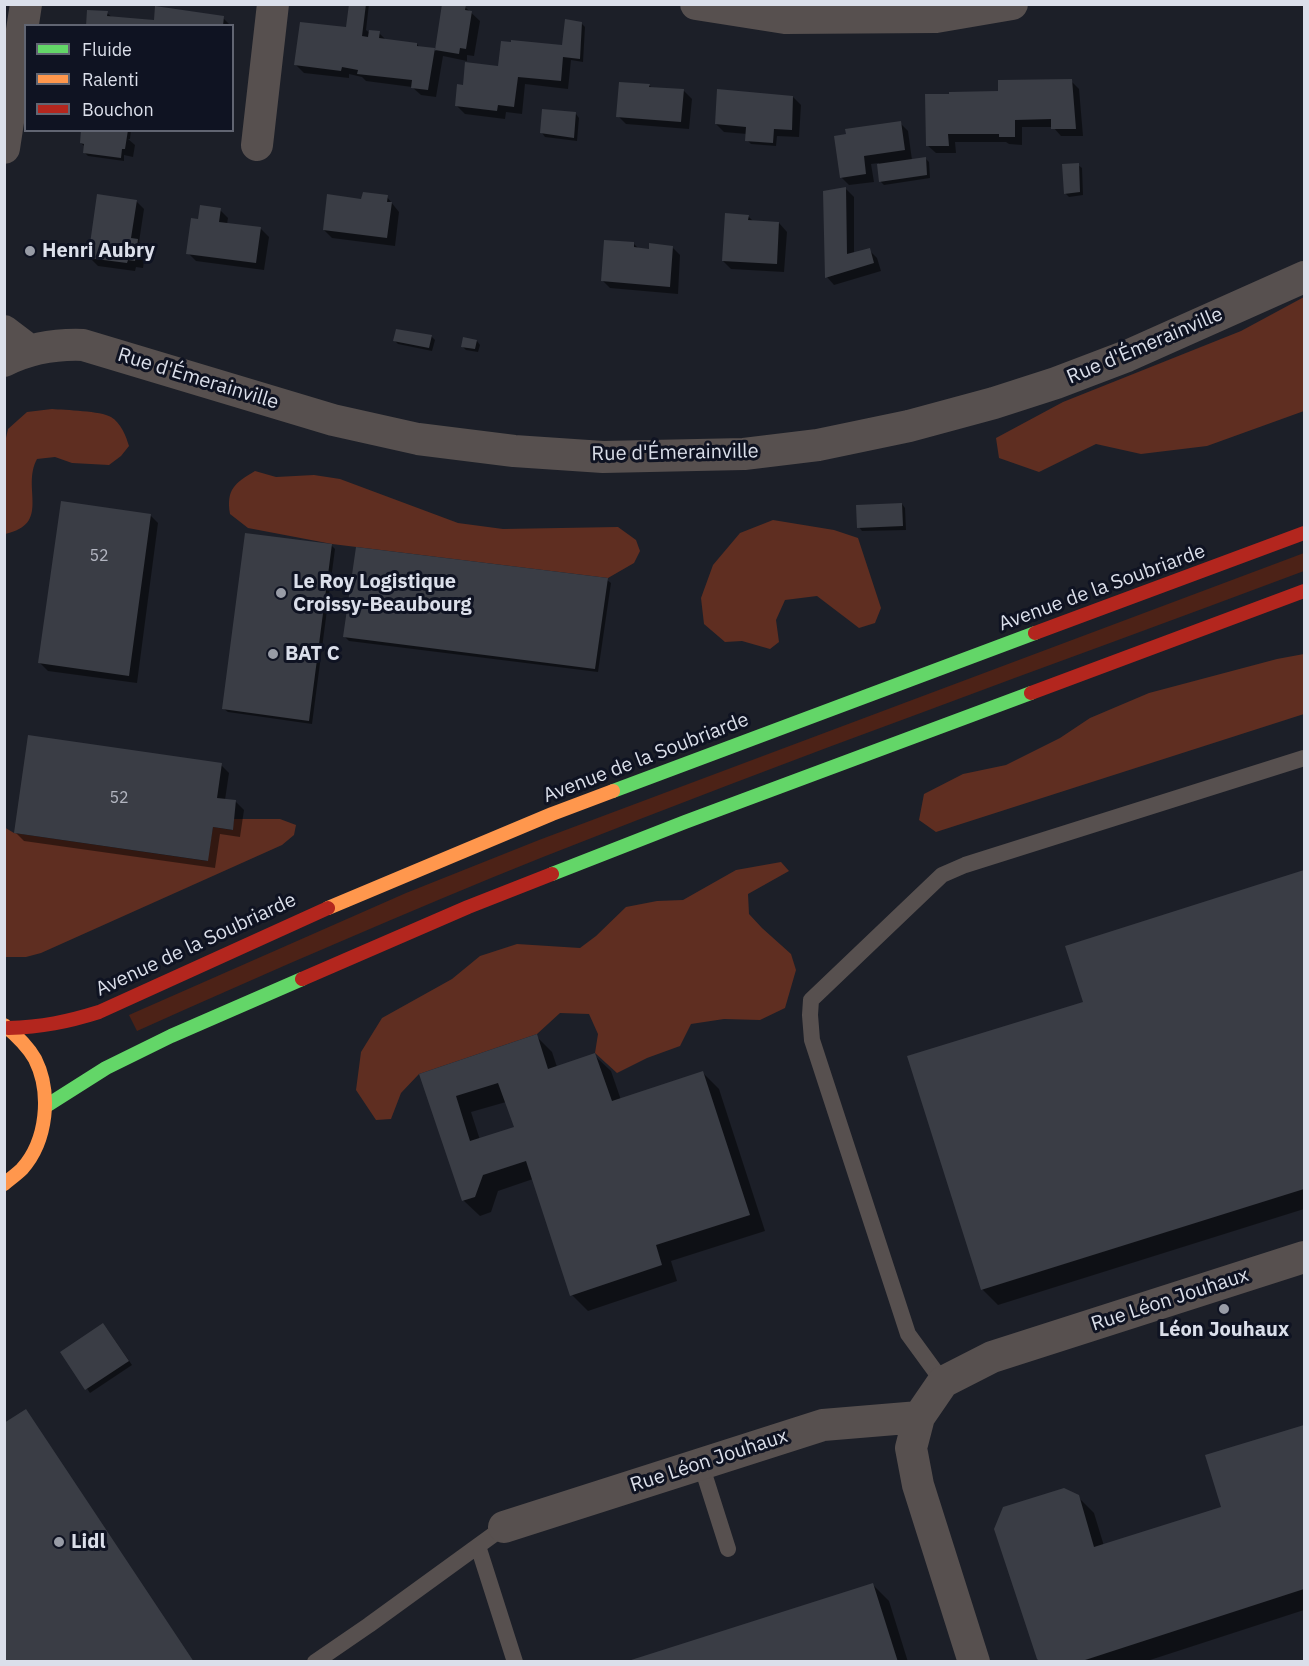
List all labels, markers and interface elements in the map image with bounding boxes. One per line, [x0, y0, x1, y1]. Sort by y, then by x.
legend [24, 24, 234, 132]
text: Fluide [82, 38, 132, 61]
text: Ralenti [82, 68, 139, 91]
text: Bouchon [82, 98, 154, 121]
place label: Henri Aubry [42, 239, 155, 263]
marker: Henri Aubry [23, 244, 37, 258]
street label: Rue d'Émerainville [1063, 302, 1227, 390]
street label: Rue d'Émerainville [115, 343, 281, 415]
street label: Rue d'Émerainville [591, 440, 759, 466]
street label: Avenue de la Soubriarde [995, 539, 1209, 637]
house number: 52 [89, 546, 109, 566]
place label: Le Roy Logistique Croissy-Beaubourg [293, 570, 472, 617]
marker: Le Roy Logistique Croissy-Beaubourg [274, 586, 288, 600]
place label: BAT C [285, 642, 340, 666]
marker: BAT C [266, 647, 280, 661]
street label: Avenue de la Soubriarde [540, 708, 752, 808]
house number: 52 [109, 788, 129, 808]
street label: Avenue de la Soubriarde [92, 888, 300, 1002]
street label: Rue Léon Jouhaux [1088, 1263, 1252, 1337]
marker: Léon Jouhaux [1217, 1302, 1231, 1316]
place label: Léon Jouhaux [1159, 1318, 1289, 1342]
street label: Rue Léon Jouhaux [627, 1424, 791, 1498]
place label: Lidl [71, 1530, 106, 1554]
marker: Lidl [52, 1535, 66, 1549]

